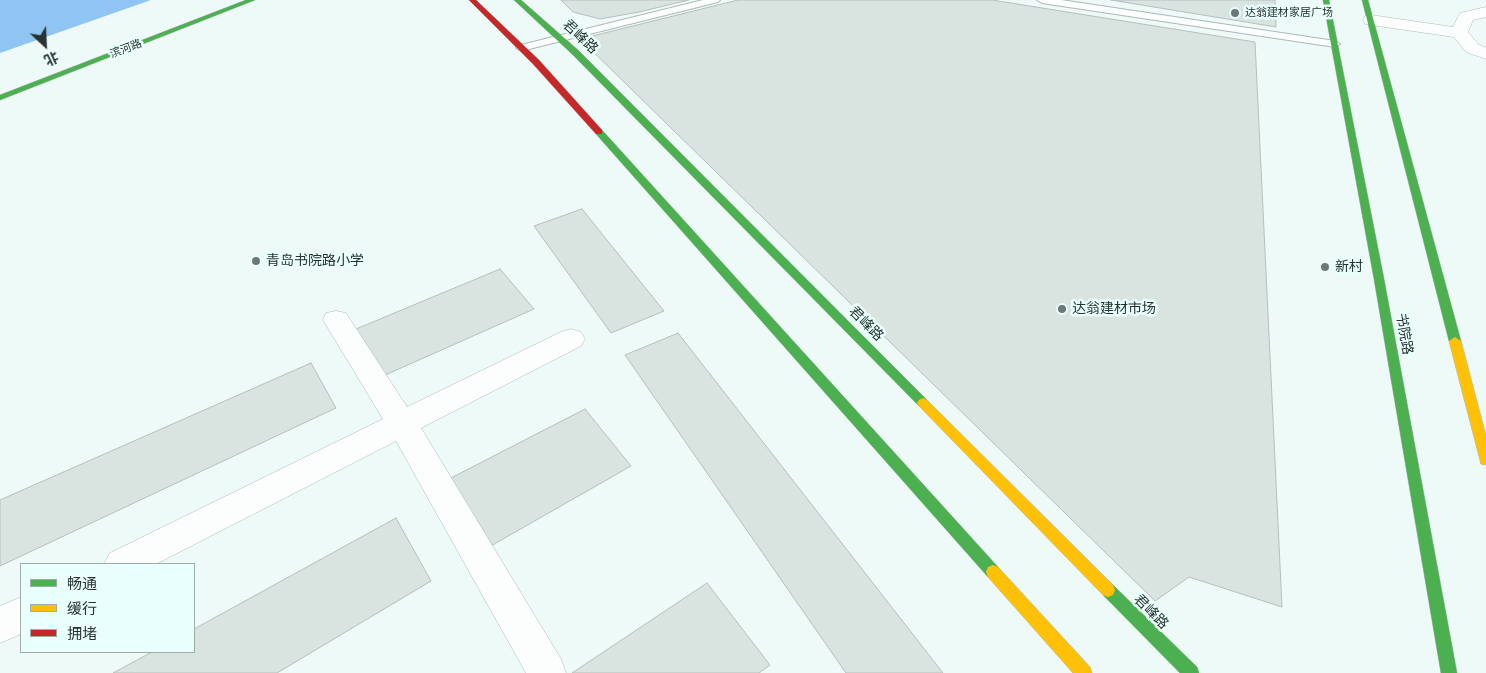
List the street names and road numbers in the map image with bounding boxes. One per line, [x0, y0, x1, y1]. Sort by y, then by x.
street label: 君峰路 [559, 17, 601, 57]
street label: 滨河路 [108, 37, 144, 61]
street label: 君峰路 [845, 303, 887, 345]
street label: 书院路 [1392, 312, 1416, 356]
street label: 君峰路 [1130, 591, 1172, 633]

